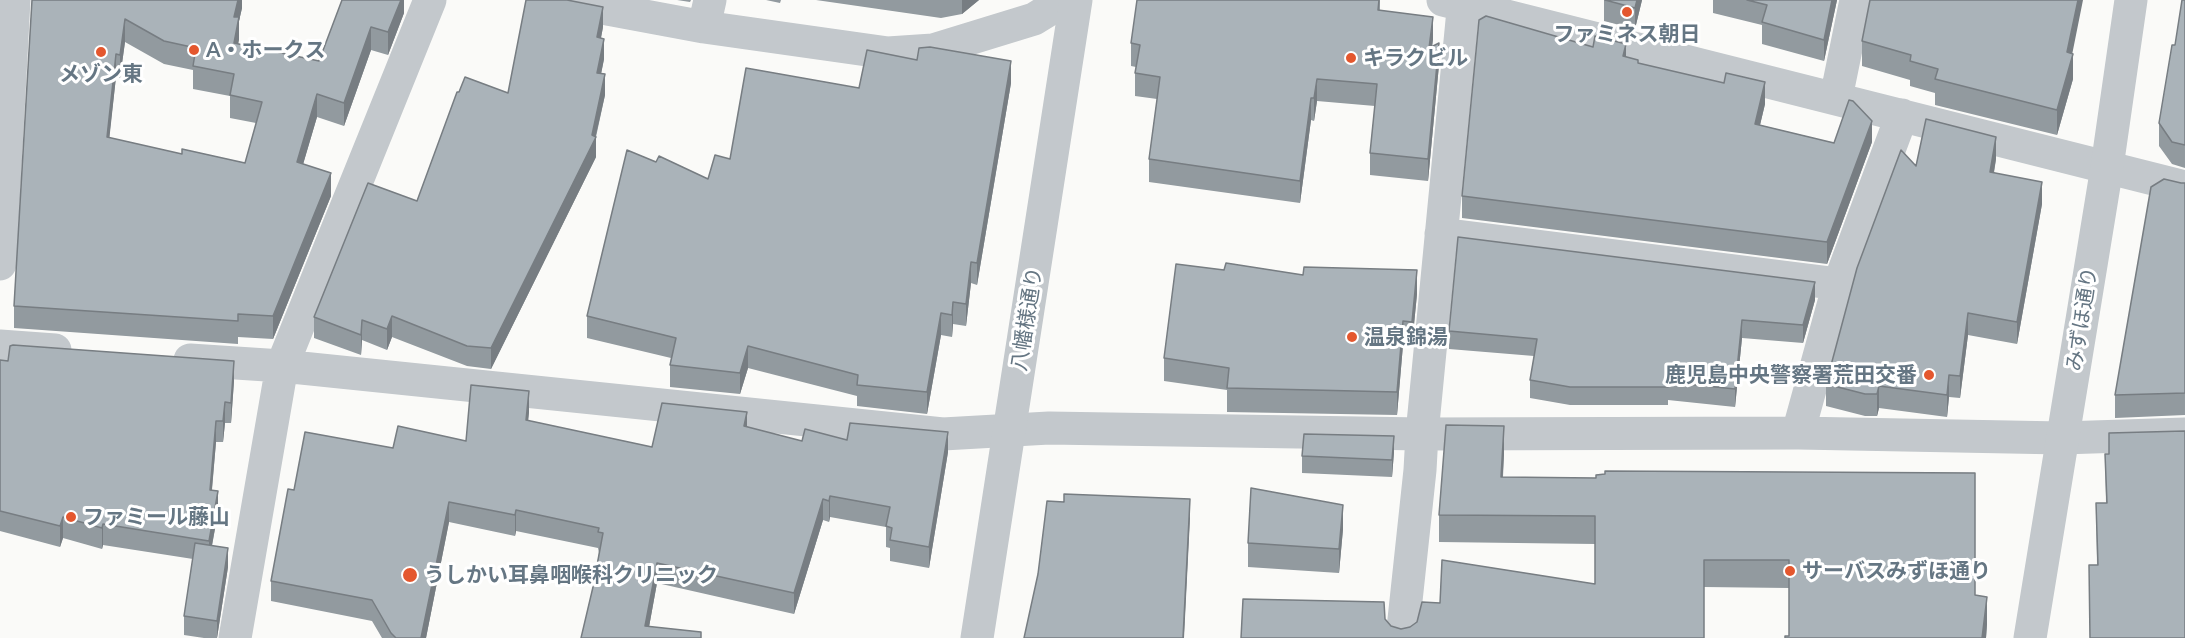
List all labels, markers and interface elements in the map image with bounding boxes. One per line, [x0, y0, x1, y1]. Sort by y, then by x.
marker: ファミネス朝日 [1620, 5, 1634, 19]
place label: ファミネス朝日 [1554, 21, 1700, 47]
place label: A・ホークス [206, 37, 326, 63]
marker: A・ホークス [187, 43, 201, 57]
marker: メゾン東 [94, 45, 108, 59]
place label: キラクビル [1363, 45, 1468, 71]
marker: キラクビル [1344, 51, 1358, 65]
place label: メゾン東 [59, 61, 143, 87]
street label: 八幡様通り [1006, 265, 1048, 373]
street label: みずほ通り [2061, 265, 2103, 373]
place label: 温泉錦湯 [1364, 324, 1448, 350]
marker: 温泉錦湯 [1345, 330, 1359, 344]
place label: 鹿児島中央警察署荒田交番 [1665, 362, 1917, 388]
marker: 鹿児島中央警察署荒田交番 [1922, 368, 1936, 382]
place label: ファミール藤山 [83, 504, 230, 530]
marker: ファミール藤山 [64, 510, 78, 524]
place label: サーバスみずほ通り [1802, 558, 1991, 584]
place label: うしかい耳鼻咽喉科クリニック [424, 562, 718, 588]
marker: サーバスみずほ通り [1783, 564, 1797, 578]
marker: うしかい耳鼻咽喉科クリニック [401, 566, 419, 584]

